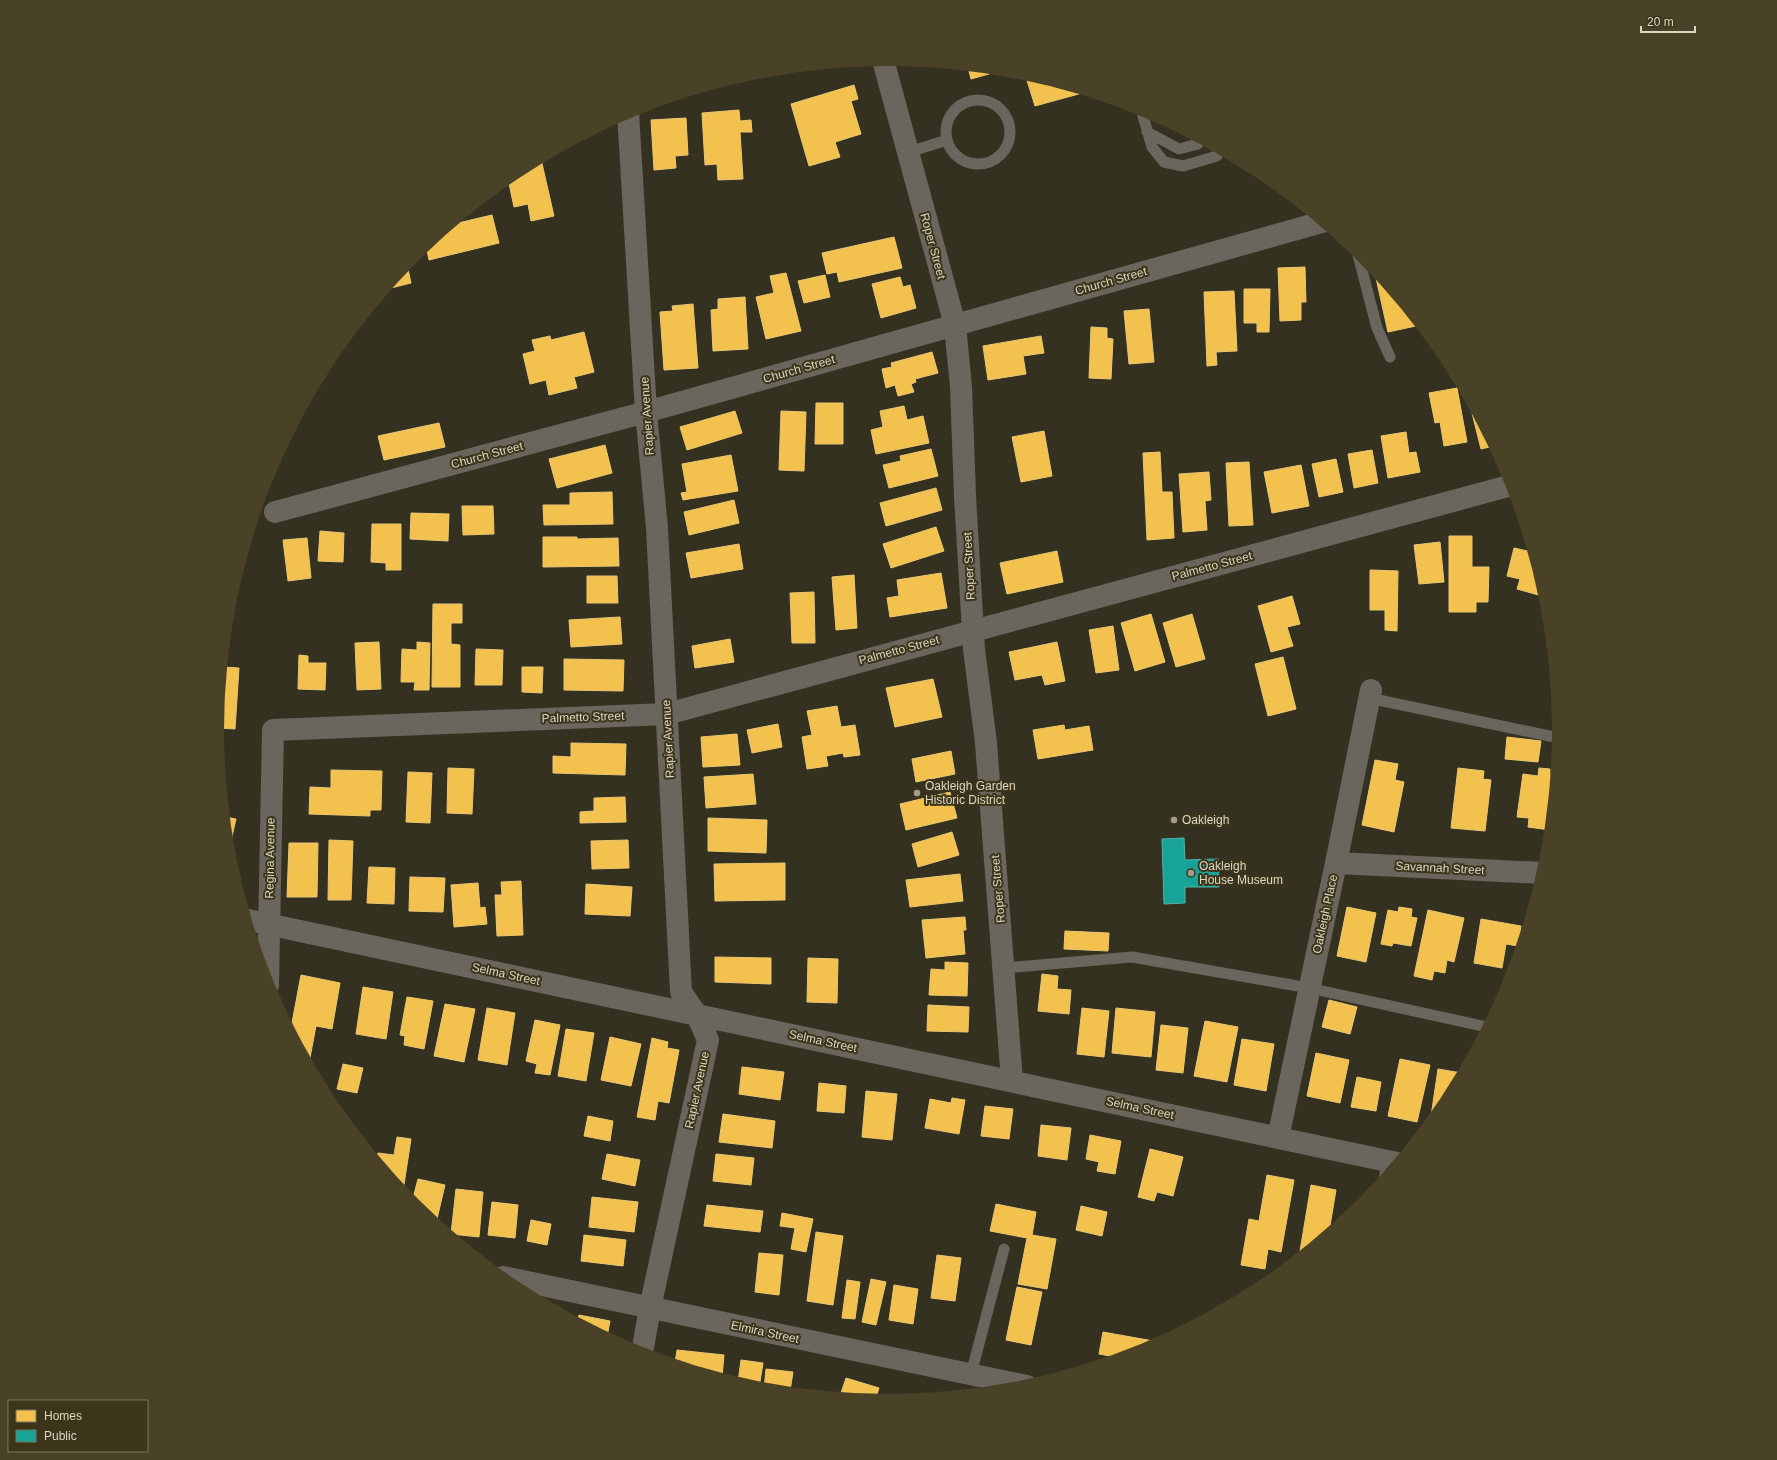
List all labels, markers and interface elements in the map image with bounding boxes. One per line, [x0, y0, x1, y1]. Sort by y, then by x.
scale bar [1641, 8, 1695, 34]
text: 20 m [1647, 15, 1674, 29]
street label: Roper Street [917, 211, 949, 281]
street label: Church Street [1073, 264, 1149, 298]
street label: Church Street [761, 352, 837, 386]
street label: Rapier Avenue [637, 376, 657, 456]
street label: Church Street [449, 438, 525, 471]
street label: Roper Street [960, 531, 978, 600]
street label: Palmetto Street [1170, 548, 1254, 583]
street label: Palmetto Street [857, 632, 941, 667]
street label: Rapier Avenue [659, 699, 677, 779]
street label: Palmetto Street [541, 709, 625, 725]
place label: Oakleigh Garden Historic District [925, 779, 1016, 807]
marker: Oakleigh Garden Historic District [912, 788, 922, 798]
place label: Oakleigh [1182, 813, 1229, 827]
marker: Oakleigh [1169, 815, 1179, 825]
street label: Regina Avenue [262, 817, 278, 899]
street label: Roper Street [988, 854, 1008, 924]
place label: Oakleigh House Museum [1199, 859, 1283, 887]
street label: Savannah Street [1395, 859, 1486, 877]
marker: Oakleigh House Museum [1186, 868, 1196, 878]
street label: Oakleigh Place [1310, 873, 1340, 955]
street label: Selma Street [471, 960, 542, 988]
street label: Selma Street [788, 1027, 859, 1055]
street label: Rapier Avenue [682, 1050, 712, 1130]
street label: Selma Street [1105, 1094, 1176, 1122]
street label: Elmira Street [730, 1318, 801, 1346]
legend [8, 1400, 148, 1452]
text: Homes [44, 1409, 82, 1423]
text: Public [44, 1429, 77, 1443]

